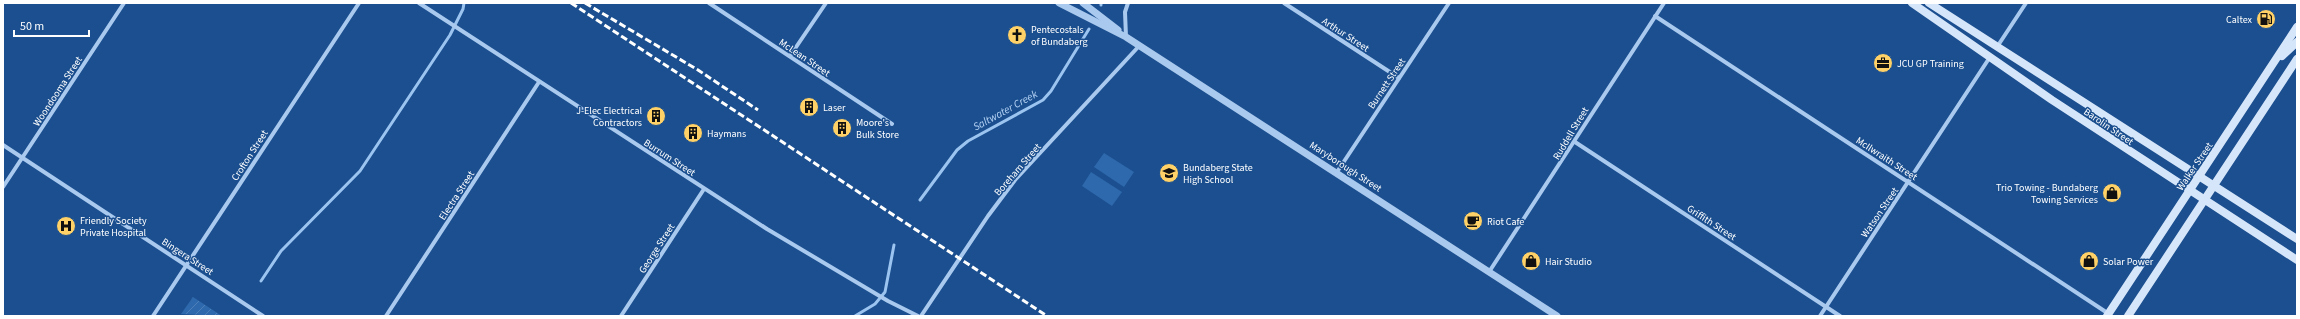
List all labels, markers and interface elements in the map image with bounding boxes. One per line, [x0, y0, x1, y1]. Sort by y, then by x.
fuel station icon: Caltex [2255, 8, 2277, 30]
scale bar [14, 12, 89, 38]
place label: Caltex [2226, 13, 2253, 27]
street label: Arthur Street [1319, 14, 1372, 56]
text: 50 m [20, 18, 44, 35]
place label: Pentecostals of Bundaberg [1031, 23, 1088, 49]
church icon: Pentecostals of Bundaberg [1006, 24, 1028, 46]
street label: McLean Street [776, 36, 833, 80]
office icon: JCU GP Training [1872, 52, 1894, 74]
street label: Woondooma Street [30, 53, 86, 129]
street label: Burnett Street [1365, 55, 1409, 112]
place label: JCU GP Training [1897, 57, 1964, 71]
water label: Saltwater Creek [970, 86, 1041, 134]
building icon: Laser [798, 96, 820, 118]
place label: Laser [823, 101, 846, 115]
place label: J-Elec Electrical Contractors [576, 104, 642, 130]
street label: Ruddell Street [1550, 104, 1592, 163]
building icon: J-Elec Electrical Contractors [645, 105, 667, 127]
street label: Barolin Street [2081, 105, 2137, 149]
place label: Moore's Bulk Store [856, 116, 899, 142]
building icon: Moore's Bulk Store [831, 117, 853, 139]
building icon: Haymans [682, 122, 704, 144]
street label: Crofton Street [228, 127, 272, 184]
place label: Haymans [707, 127, 746, 141]
street label: McIlwraith Street [1853, 134, 1920, 184]
street label: Burrum Street [641, 136, 699, 180]
street label: Maryborough Street [1307, 138, 1385, 196]
street label: Walker Street [2173, 139, 2217, 193]
street label: Boreham Street [991, 140, 1045, 199]
place label: Bundaberg State High School [1183, 161, 1253, 187]
school or university icon: Bundaberg State High School [1158, 162, 1180, 184]
street label: Electra Street [436, 168, 478, 223]
place label: Trio Towing - Bundaberg Towing Services [1996, 181, 2098, 207]
shop icon: Trio Towing - Bundaberg Towing Services [2101, 182, 2123, 204]
street label: Watson Street [1858, 184, 1902, 241]
street label: Griffith Street [1684, 202, 1739, 244]
cafe icon: Riot Cafe [1462, 210, 1484, 232]
place label: Friendly Society Private Hospital [80, 214, 147, 240]
hospital icon: Friendly Society Private Hospital [55, 215, 77, 237]
place label: Riot Cafe [1487, 215, 1524, 229]
street label: George Street [635, 220, 679, 276]
street label: Bingera Street [159, 235, 217, 279]
shop icon: Hair Studio [1520, 250, 1542, 272]
shop icon: Solar Power [2078, 250, 2100, 272]
place label: Hair Studio [1545, 255, 1592, 269]
place label: Solar Power [2103, 255, 2154, 269]

